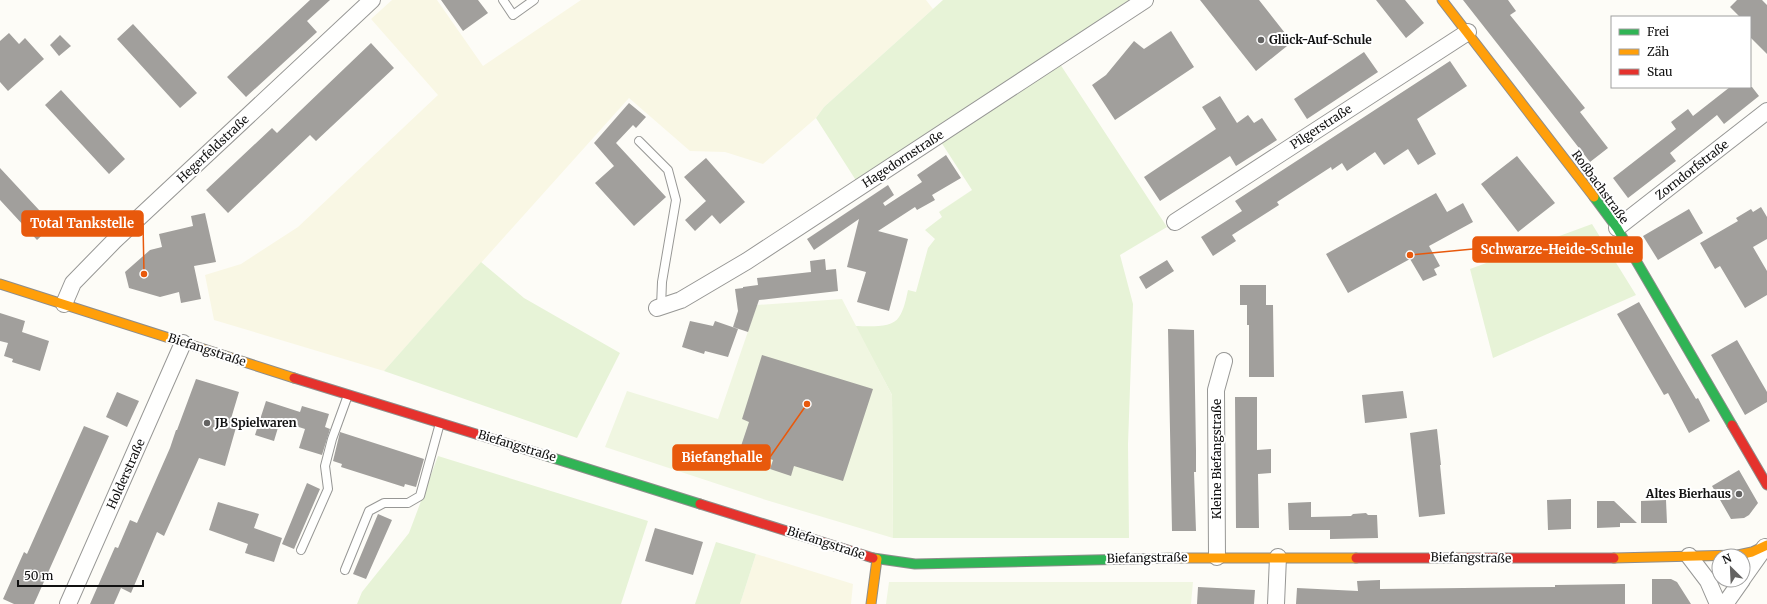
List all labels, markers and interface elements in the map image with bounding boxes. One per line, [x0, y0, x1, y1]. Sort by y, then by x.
legend [1611, 16, 1751, 88]
text: Frei [1647, 24, 1669, 39]
place label: Glück-Auf-Schule [1269, 32, 1372, 47]
marker: Glück-Auf-Schule [1256, 35, 1266, 45]
text: Zäh [1647, 44, 1669, 59]
text: Stau [1647, 64, 1673, 79]
street label: Pilgerstraße [1287, 101, 1354, 152]
street label: Hegerfeldstraße [174, 112, 252, 186]
street label: Hagedornstraße [859, 127, 946, 190]
street label: Zorndorfstraße [1652, 136, 1731, 203]
street label: Roßbachstraße [1569, 147, 1632, 226]
callout: Total Tankstelle [22, 211, 143, 236]
text: Total Tankstelle [30, 215, 134, 232]
callout: Schwarze-Heide-Schule [1473, 237, 1642, 262]
text: Schwarze-Heide-Schule [1481, 241, 1633, 258]
street label: Biefangstraße [166, 330, 248, 369]
street label: Kleine Biefangstraße [1209, 399, 1224, 519]
place label: JB Spielwaren [214, 415, 297, 430]
marker: JB Spielwaren [202, 418, 212, 428]
street label: Biefangstraße [476, 427, 558, 465]
street label: Holderstraße [103, 436, 148, 511]
callout: Biefanghalle [673, 445, 770, 470]
text: Biefanghalle [682, 449, 762, 466]
place label: Altes Bierhaus [1645, 486, 1731, 501]
marker: Altes Bierhaus [1734, 489, 1744, 499]
street label: Biefangstraße [785, 523, 867, 562]
north arrow [1711, 548, 1751, 588]
street label: Biefangstraße [1106, 549, 1188, 566]
street label: Biefangstraße [1430, 549, 1512, 566]
text: N [1720, 551, 1734, 567]
scale bar [18, 562, 143, 588]
text: 50 m [24, 568, 53, 583]

